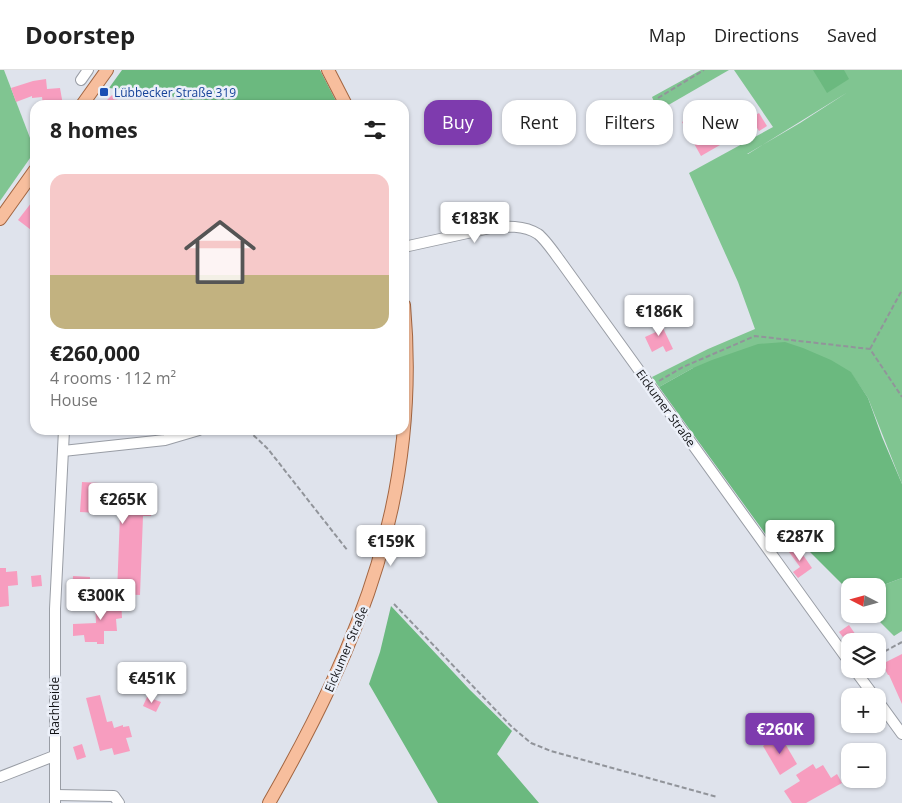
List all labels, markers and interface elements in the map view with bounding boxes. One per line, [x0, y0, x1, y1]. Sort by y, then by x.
text: Doorstep [25, 18, 135, 51]
text: Map [649, 23, 686, 47]
text: Directions [714, 23, 799, 47]
text: Saved [827, 23, 877, 47]
place label: Lübbecker Straße 319 [114, 84, 236, 101]
marker: Lübbecker Straße 319 [98, 86, 110, 98]
chip: Buy [424, 100, 492, 145]
chip: Rent [502, 100, 576, 145]
chip: Filters [586, 100, 673, 145]
chip: New [683, 100, 757, 145]
text: 8 homes [50, 116, 138, 144]
icon: filters [361, 116, 389, 144]
pin: €183K [440, 202, 510, 244]
icon: home [175, 207, 265, 297]
text: €183K [451, 207, 499, 229]
pin: €186K [624, 294, 694, 337]
text: €186K [635, 300, 683, 322]
text: €260,000 [50, 339, 140, 367]
street label: Eickumer Straße [632, 366, 700, 450]
text: 4 rooms · 112 m² [50, 367, 176, 389]
text: House [50, 389, 98, 411]
pin: €265K [88, 482, 158, 525]
text: €265K [99, 488, 147, 510]
pin: €287K [765, 520, 835, 562]
pin: €159K [356, 524, 426, 567]
text: €287K [776, 525, 824, 547]
text: €159K [367, 530, 415, 552]
pin: €300K [66, 578, 136, 621]
north arrow [841, 578, 886, 622]
map controls [841, 578, 886, 788]
text: €300K [77, 584, 125, 606]
street label: Eickumer Straße [320, 603, 372, 694]
button: layers [841, 633, 886, 678]
pin: €451K [117, 662, 187, 704]
text: €451K [128, 667, 176, 689]
street label: Rachheide [46, 677, 63, 735]
button: + [841, 688, 886, 733]
pin: €260K [745, 712, 815, 755]
text: €260K [756, 718, 804, 740]
button: − [841, 743, 886, 788]

